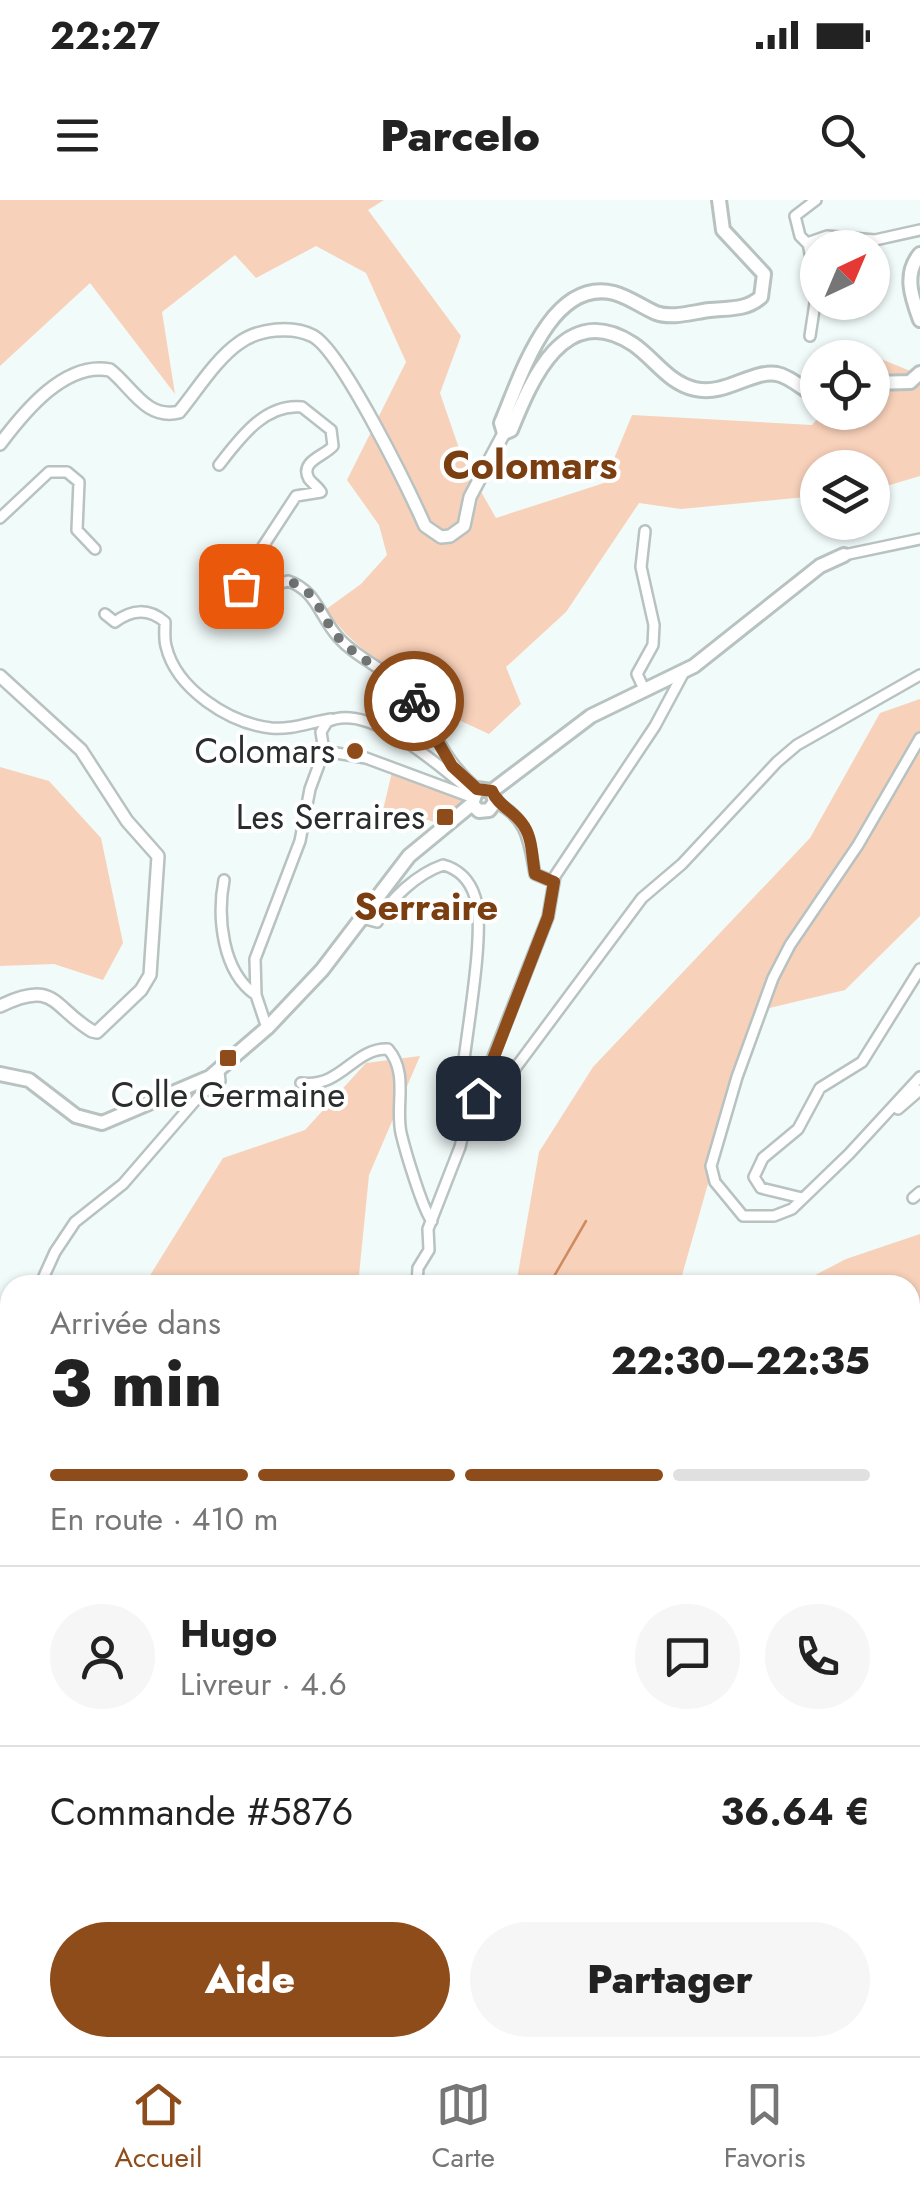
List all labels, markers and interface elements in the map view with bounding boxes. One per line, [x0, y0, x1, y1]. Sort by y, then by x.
text: 22:27 [50, 8, 160, 63]
text: Parcelo [380, 103, 540, 168]
icon: menu [50, 108, 105, 163]
icon: search [815, 108, 870, 163]
north arrow [800, 230, 890, 320]
map controls [800, 230, 890, 540]
button: locate [800, 340, 890, 430]
district label: Colomars [442, 436, 618, 494]
button: layers [800, 450, 890, 540]
pin [199, 544, 284, 629]
icon: bag [214, 559, 269, 614]
courier [364, 651, 464, 751]
icon: bike [387, 674, 442, 729]
place label: Colomars [195, 726, 335, 776]
marker: Colomars [344, 740, 366, 762]
place label: Les Serraires [236, 792, 425, 842]
marker: Les Serraires [434, 806, 456, 828]
district label: Serraire [354, 879, 498, 934]
marker: Colle Germaine [217, 1047, 239, 1069]
pin [436, 1056, 521, 1141]
place label: Colle Germaine [111, 1070, 345, 1120]
icon: home [451, 1071, 506, 1126]
text: Arrivée dans [50, 1300, 221, 1346]
text: 22:30–22:35 [611, 1333, 870, 1388]
text: 3 min [50, 1336, 222, 1430]
text: En route · 410 m [50, 1496, 279, 1542]
button: person [50, 1604, 155, 1709]
button: chat [635, 1604, 740, 1709]
button: phone [765, 1604, 870, 1709]
text: Hugo [180, 1606, 277, 1661]
text: Livreur · 4.6 [180, 1661, 347, 1707]
text: Commande #5876 [50, 1784, 353, 1839]
text: 36.64 € [721, 1784, 870, 1839]
button: Aide [50, 1922, 450, 2037]
button: Partager [470, 1922, 870, 2037]
tab: Accueil [114, 2077, 203, 2178]
tab: Carte [431, 2077, 495, 2178]
tab: Favoris [724, 2077, 806, 2178]

